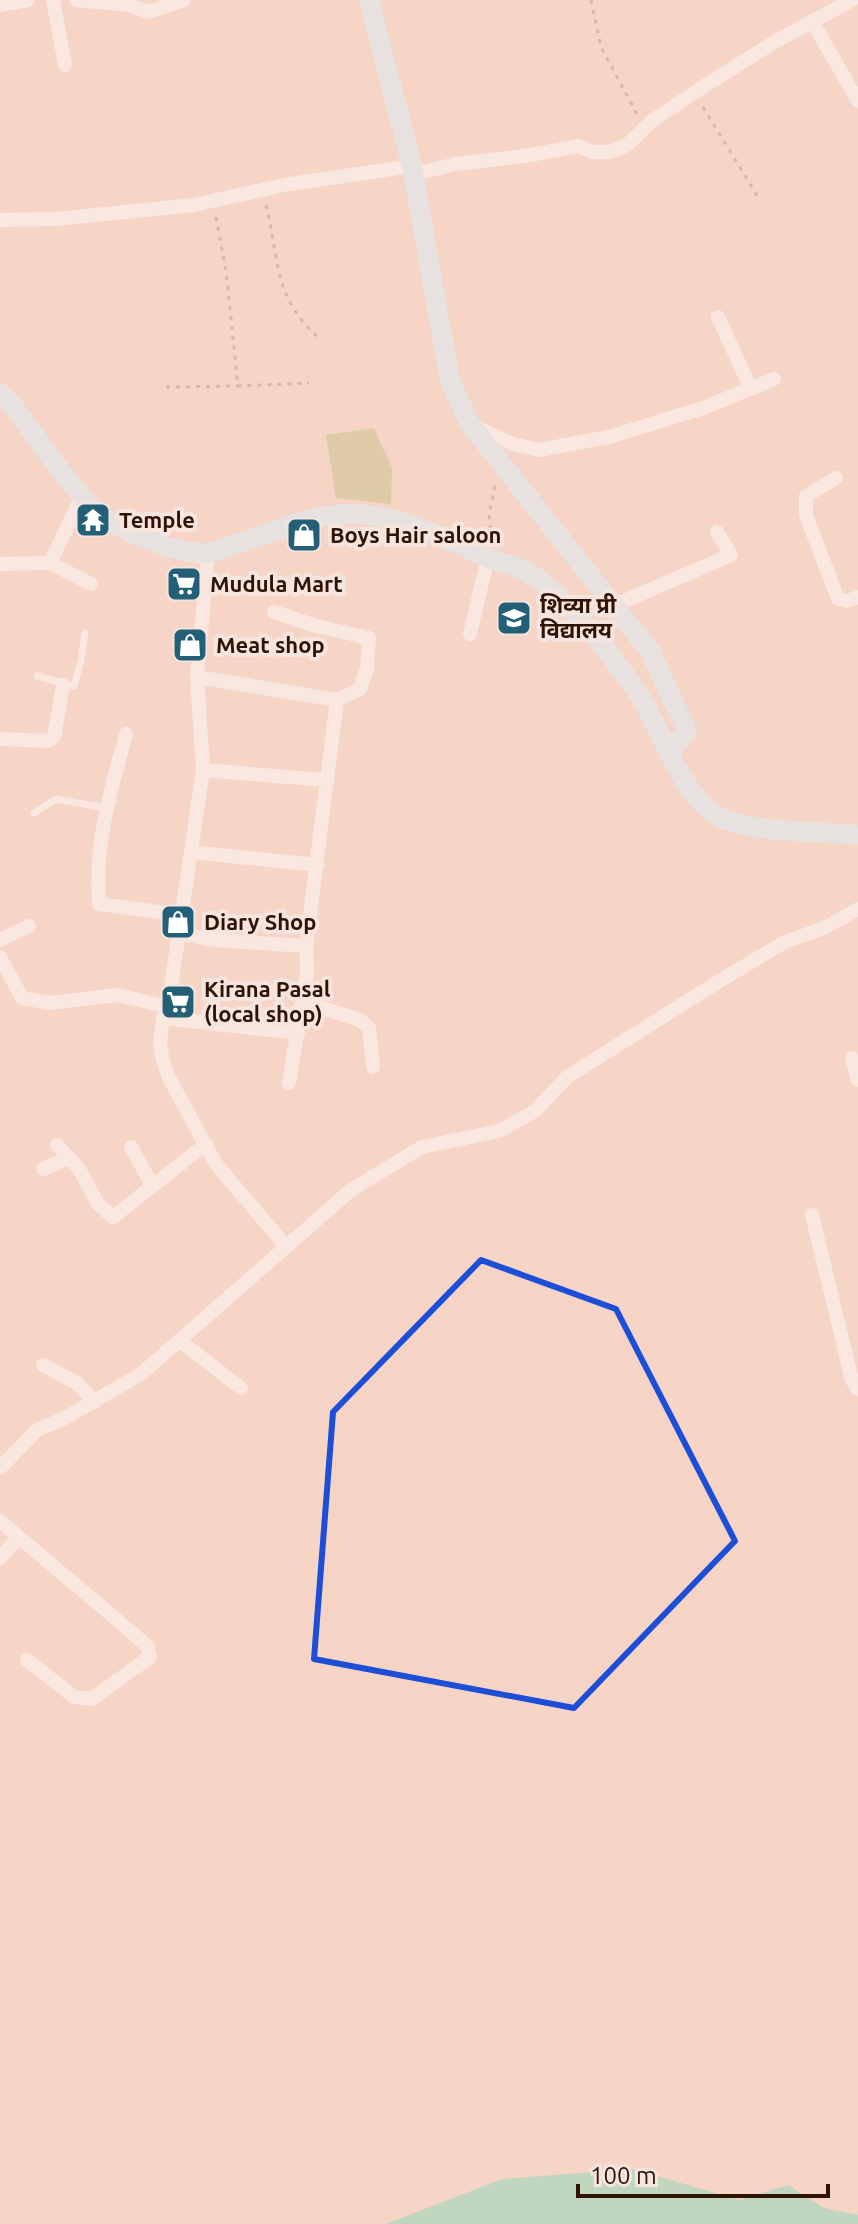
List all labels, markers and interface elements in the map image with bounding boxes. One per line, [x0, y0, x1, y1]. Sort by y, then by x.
temple icon: Temple [74, 501, 112, 539]
place label: Temple [119, 507, 195, 532]
shop icon: Boys Hair saloon [285, 516, 323, 554]
place label: Boys Hair saloon [330, 522, 502, 547]
supermarket icon: Mudula Mart [165, 565, 203, 603]
place label: Mudula Mart [210, 571, 343, 596]
place label: शिव्या प्री विद्यालय [540, 592, 617, 642]
school or university icon: शिव्या प्री विद्यालय [495, 599, 533, 637]
shop icon: Meat shop [171, 626, 209, 664]
place label: Meat shop [216, 632, 325, 657]
shop icon: Diary Shop [159, 903, 197, 941]
place label: Diary Shop [204, 909, 316, 934]
place label: Kirana Pasal (local shop) [204, 976, 331, 1027]
supermarket icon: Kirana Pasal (local shop) [159, 983, 197, 1021]
scale bar [578, 2148, 828, 2198]
text: 100 m [590, 2162, 657, 2189]

